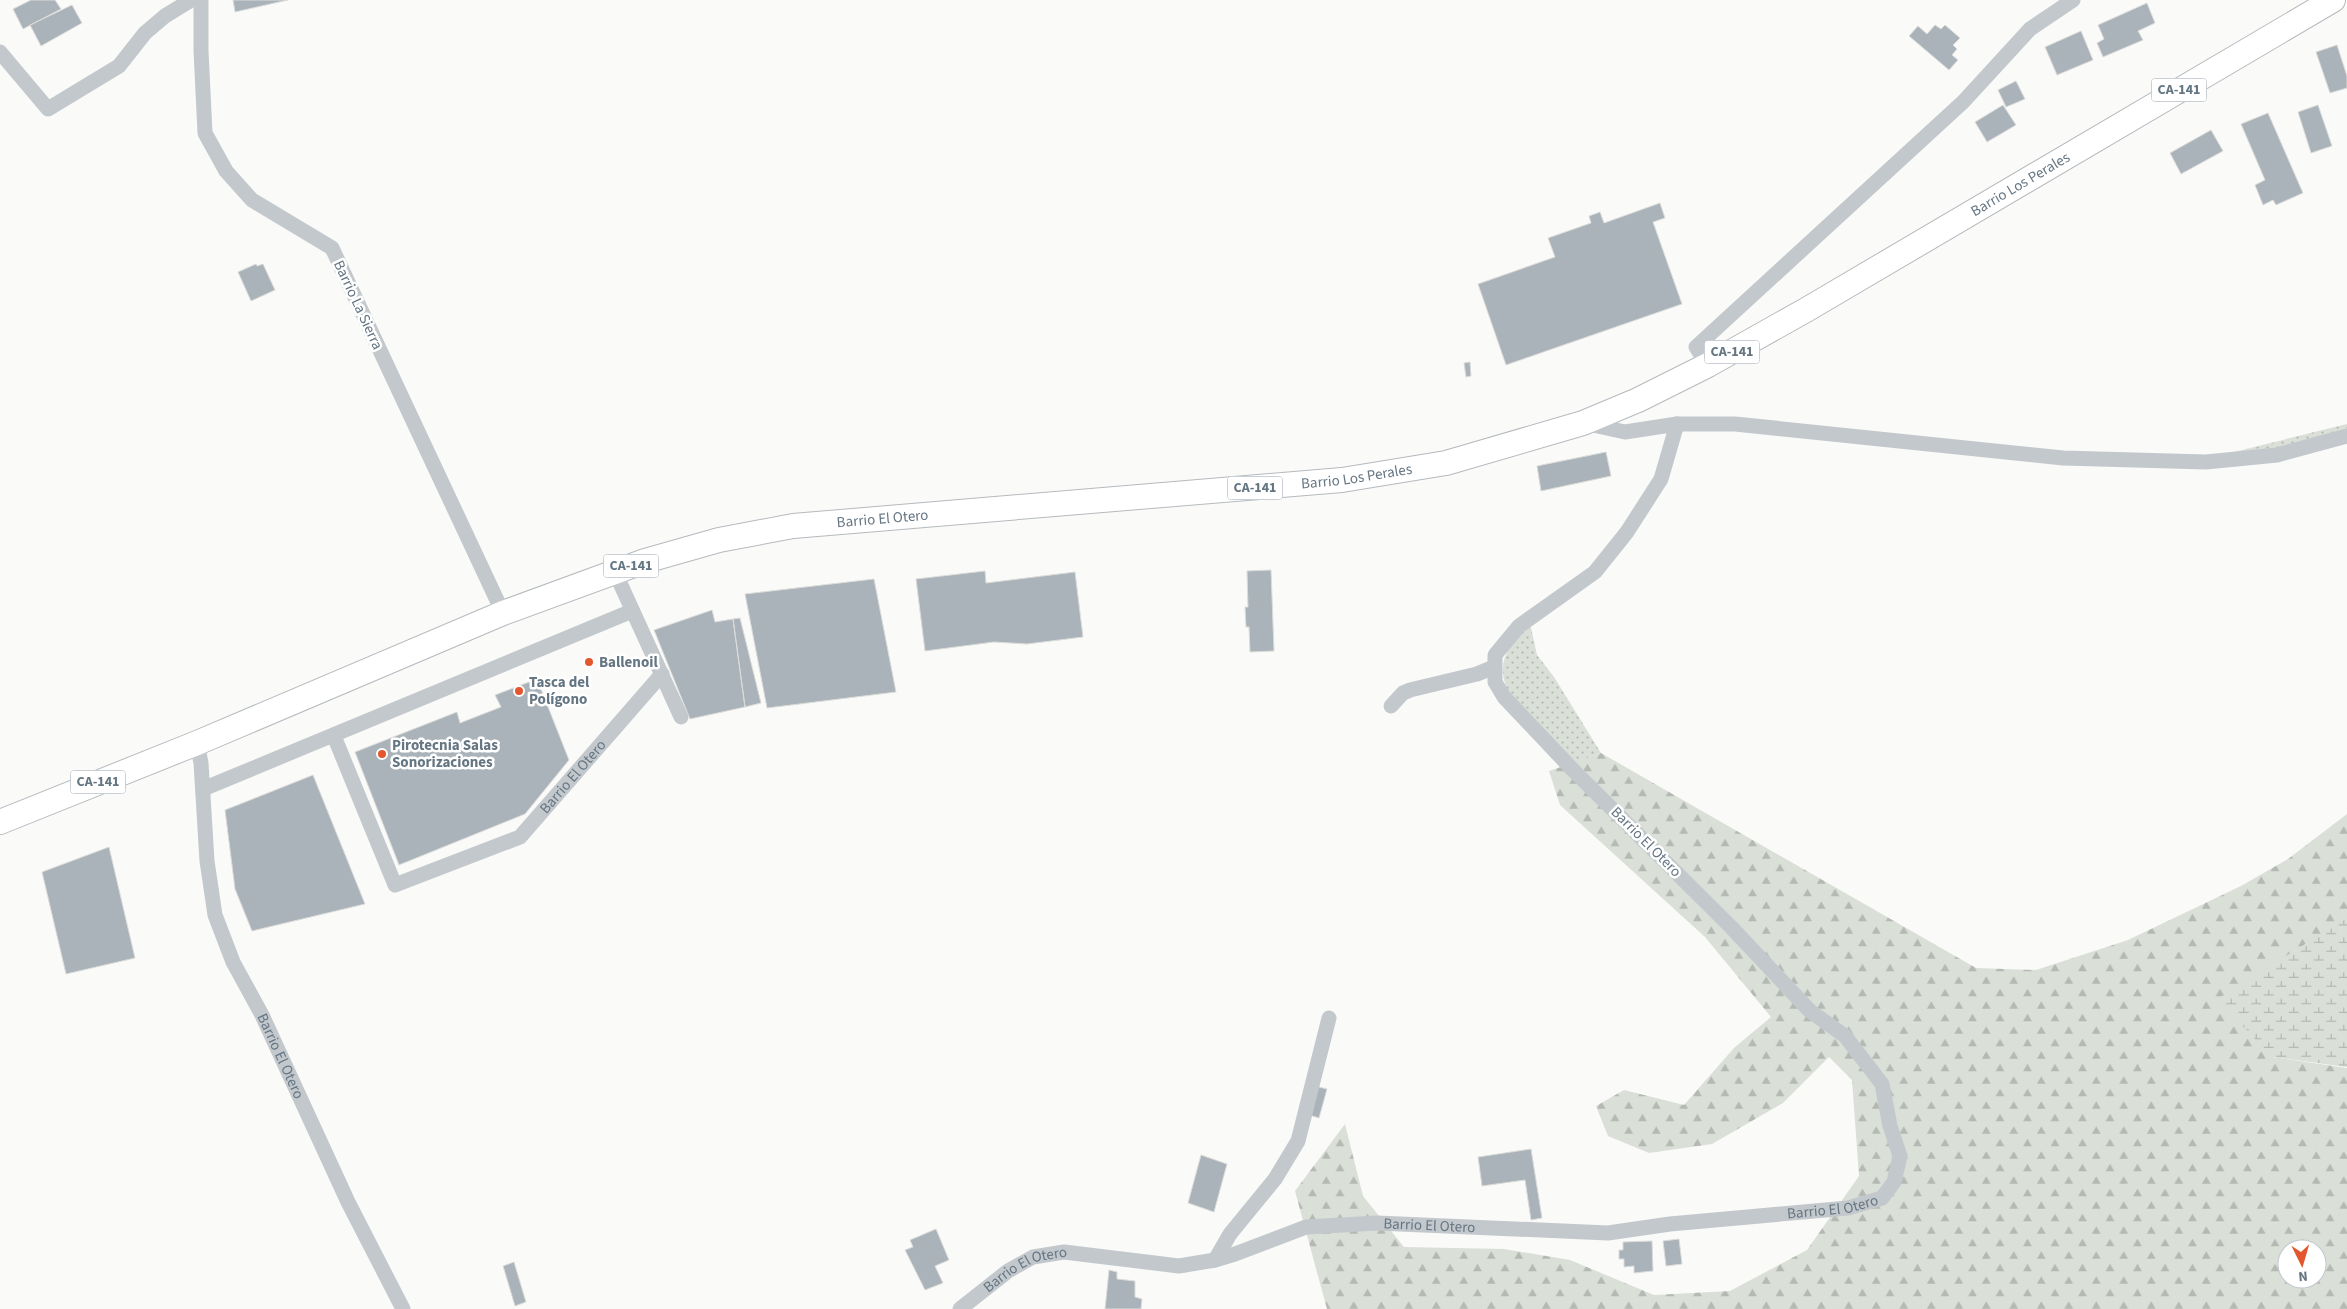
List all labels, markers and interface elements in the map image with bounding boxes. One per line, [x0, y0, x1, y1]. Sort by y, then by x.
road number: CA-141 [2152, 78, 2206, 102]
street label: Barrio Los Perales [1967, 147, 2074, 221]
street label: Barrio La Sierra [328, 257, 388, 353]
road number: CA-141 [1704, 341, 1760, 364]
street label: Barrio Los Perales [1300, 458, 1414, 494]
road number: CA-141 [1228, 476, 1282, 499]
street label: Barrio El Otero [836, 504, 929, 533]
road number: CA-141 [604, 554, 658, 578]
place label: Ballenoil [599, 652, 658, 673]
marker: Ballenoil [583, 656, 595, 668]
place label: Tasca del Polígono [529, 672, 590, 710]
marker: Tasca del Polígono [513, 685, 525, 697]
place label: Pirotecnia Salas Sonorizaciones [392, 735, 498, 773]
street label: Barrio El Otero [535, 735, 611, 818]
marker: Pirotecnia Salas Sonorizaciones [376, 748, 388, 760]
road number: CA-141 [70, 770, 126, 794]
street label: Barrio El Otero [1606, 802, 1686, 882]
street label: Barrio El Otero [252, 1010, 310, 1102]
street label: Barrio El Otero [1786, 1189, 1881, 1224]
street label: Barrio El Otero [1383, 1213, 1476, 1238]
north arrow [2277, 1239, 2327, 1289]
street label: Barrio El Otero [979, 1241, 1068, 1297]
text: N [2298, 1266, 2309, 1286]

